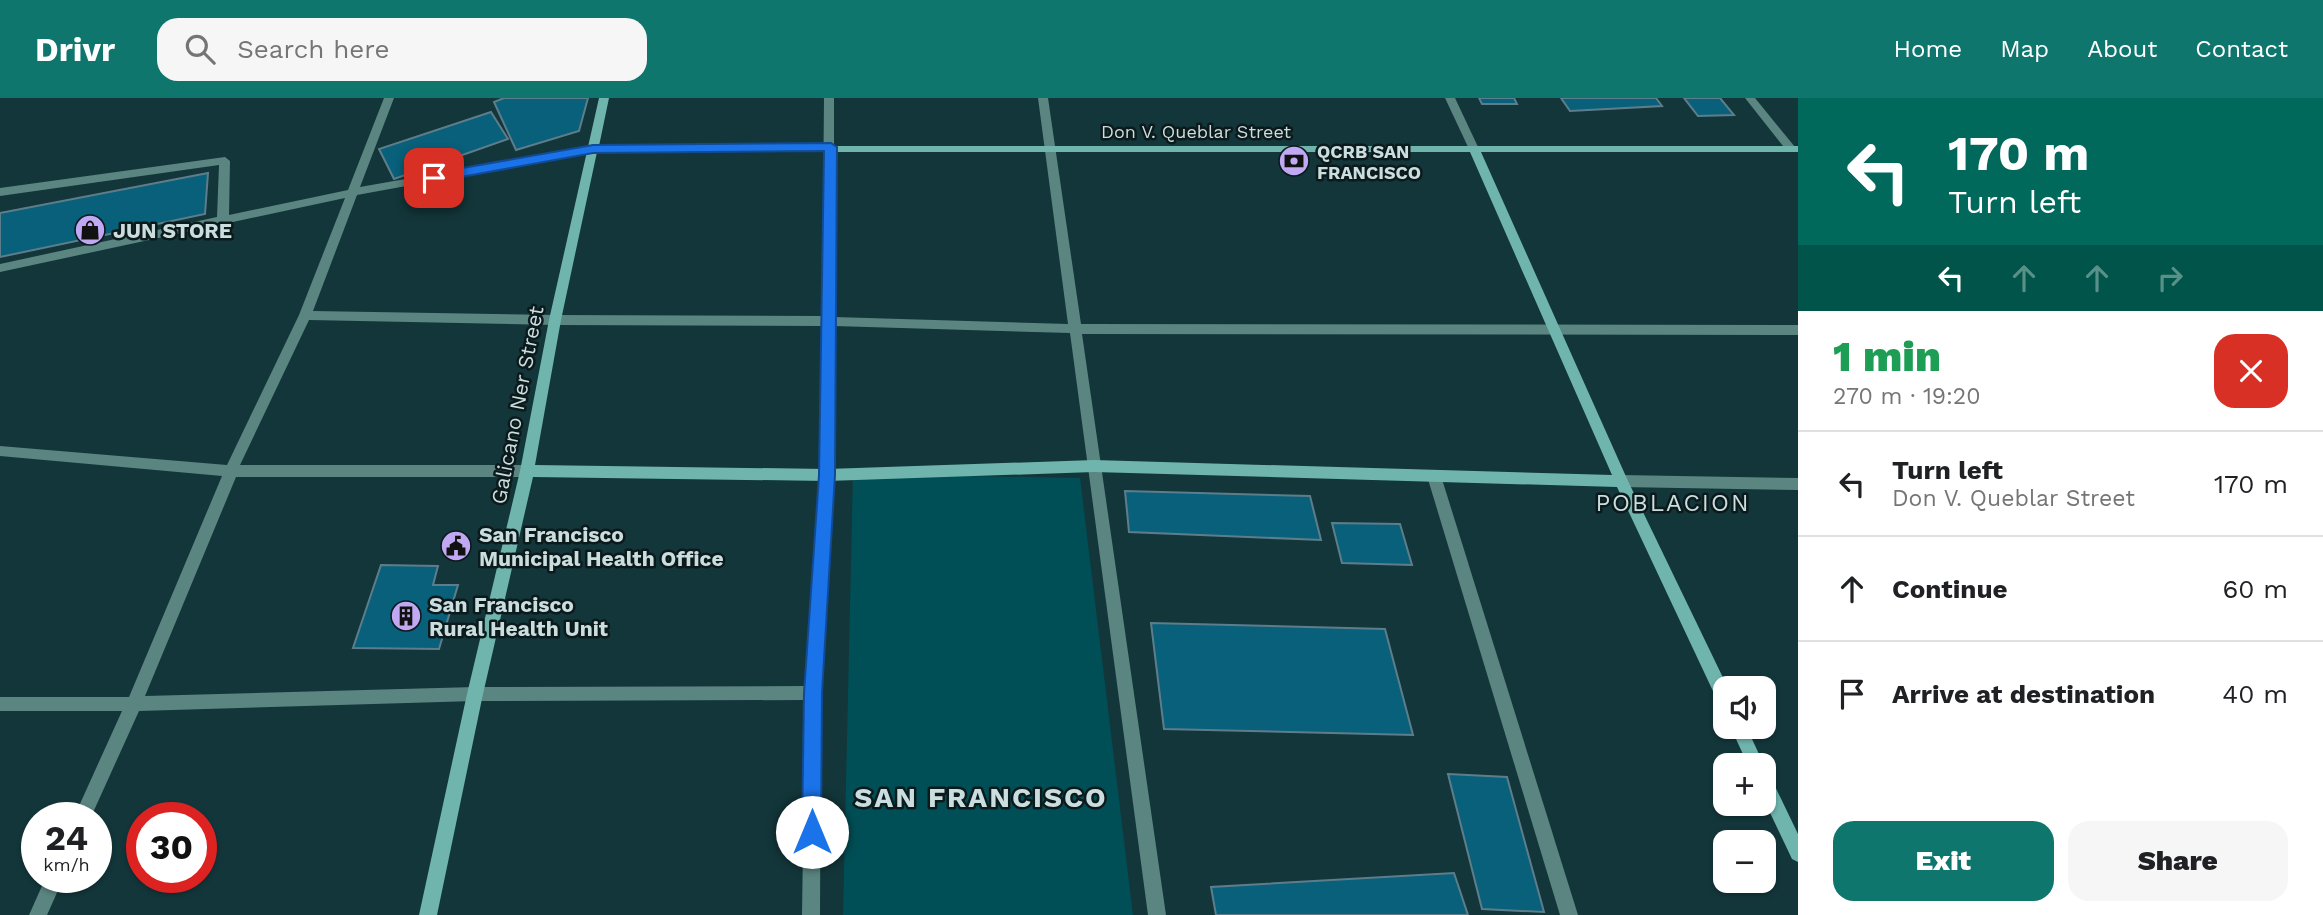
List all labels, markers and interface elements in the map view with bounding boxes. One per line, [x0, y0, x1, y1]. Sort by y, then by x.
search box [157, 18, 647, 81]
text: Drivr [35, 30, 115, 69]
icon: search [181, 30, 219, 68]
text: Search here [237, 34, 390, 64]
text: Home [1894, 35, 1962, 63]
text: Map [2000, 35, 2049, 63]
text: About [2087, 35, 2157, 63]
text: Contact [2195, 35, 2288, 63]
street label: Don V. Queblar Street [1101, 121, 1292, 142]
text: 170 m [1948, 124, 2089, 182]
icon: left [1833, 126, 1924, 217]
place label: QCRB SAN FRANCISCO [1317, 141, 1421, 183]
bank icon: QCRB SAN FRANCISCO [1277, 144, 1311, 178]
pin [404, 148, 464, 208]
icon: arrive [415, 159, 453, 197]
text: Turn left [1948, 183, 2081, 221]
shop icon: JUN STORE [73, 213, 107, 247]
place label: JUN STORE [113, 218, 232, 243]
icon: left [1932, 259, 1970, 297]
icon: ahead [2005, 259, 2043, 297]
icon: ahead [2078, 259, 2116, 297]
icon: right [2151, 259, 2189, 297]
street label: Galicano Ner Street [486, 304, 549, 506]
text: 1 min [1833, 332, 1941, 381]
button: close [2214, 334, 2288, 408]
text: 270 m · 19:20 [1833, 383, 1981, 410]
text: Turn left [1892, 455, 2003, 485]
icon: left [1833, 465, 1871, 503]
text: 170 m [2214, 469, 2288, 499]
text: Don V. Queblar Street [1892, 485, 2135, 512]
district label: POBLACION [1595, 489, 1751, 517]
place label: San Francisco Municipal Health Office [479, 522, 724, 571]
public building icon: San Francisco Municipal Health Office [439, 529, 473, 563]
icon: ahead [1833, 570, 1871, 608]
text: Continue [1892, 574, 2008, 604]
text: 60 m [2222, 574, 2288, 604]
place label: San Francisco Rural Health Unit [429, 592, 608, 641]
building icon: San Francisco Rural Health Unit [389, 599, 423, 633]
icon: arrive [1833, 675, 1871, 713]
map controls [1713, 676, 1776, 893]
button: sound [1713, 676, 1776, 739]
text: Arrive at destination [1892, 679, 2155, 709]
text: 40 m [2222, 679, 2288, 709]
button: + [1713, 753, 1776, 816]
district label: SAN FRANCISCO [854, 781, 1108, 814]
position arrow [775, 795, 849, 869]
speed limit sign: 30 [126, 802, 217, 893]
text: 24 [45, 817, 88, 859]
button: Exit [1833, 821, 2054, 901]
button: Share [2068, 821, 2288, 901]
button: − [1713, 830, 1776, 893]
text: km/h [43, 854, 90, 875]

